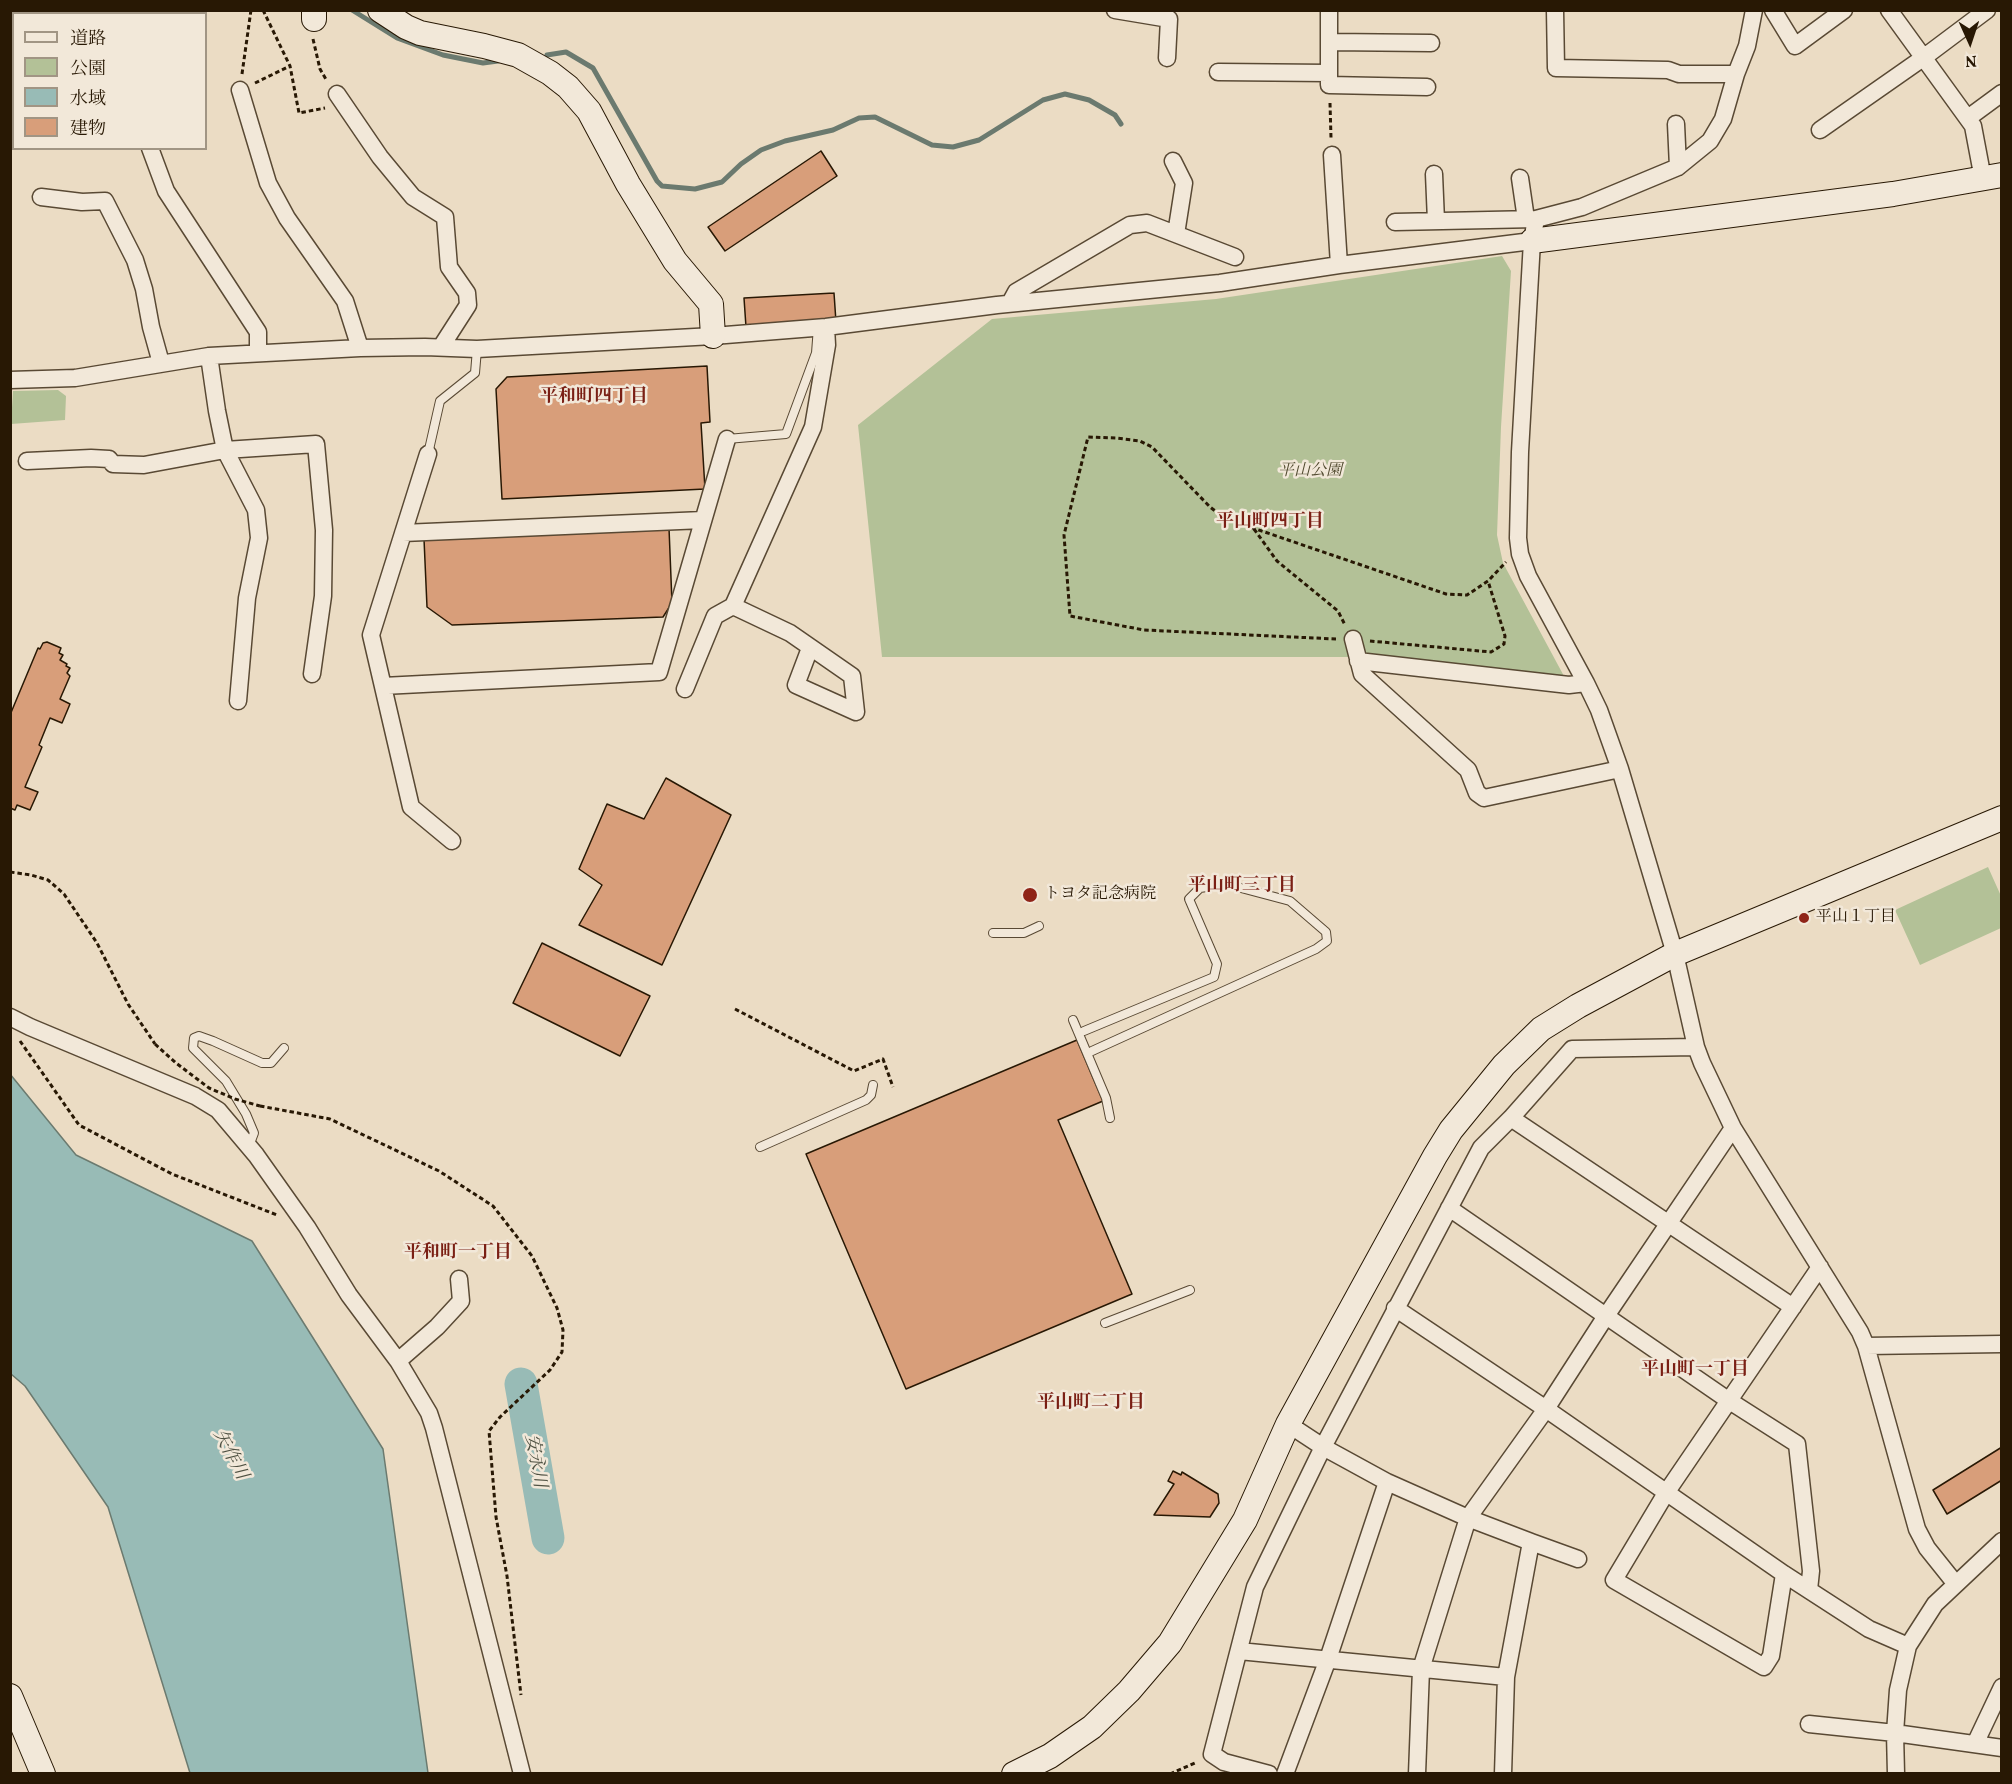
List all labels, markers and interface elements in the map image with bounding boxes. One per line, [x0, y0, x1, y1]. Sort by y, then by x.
legend [12, 12, 207, 150]
north arrow [1940, 12, 2000, 72]
text: 道路 [70, 27, 106, 52]
text: N [1965, 49, 1977, 71]
text: 公園 [70, 57, 106, 82]
text: 水域 [70, 87, 106, 112]
text: 建物 [70, 117, 106, 142]
district label: 平和町四丁目 [540, 387, 648, 409]
park label: 平山公園 [1278, 462, 1342, 482]
district label: 平山町四丁目 [1216, 512, 1324, 534]
district label: 平山町三丁目 [1188, 876, 1296, 898]
place label: トヨタ記念病院 [1044, 885, 1156, 905]
marker: トヨタ記念病院 [1021, 886, 1039, 904]
place label: 平山１丁目 [1816, 908, 1896, 928]
marker: 平山１丁目 [1797, 911, 1811, 925]
district label: 平和町一丁目 [404, 1243, 512, 1265]
district label: 平山町一丁目 [1641, 1360, 1749, 1382]
district label: 平山町二丁目 [1037, 1393, 1145, 1415]
water label: 矢作川 [207, 1426, 251, 1484]
water label: 安永川 [519, 1433, 549, 1489]

